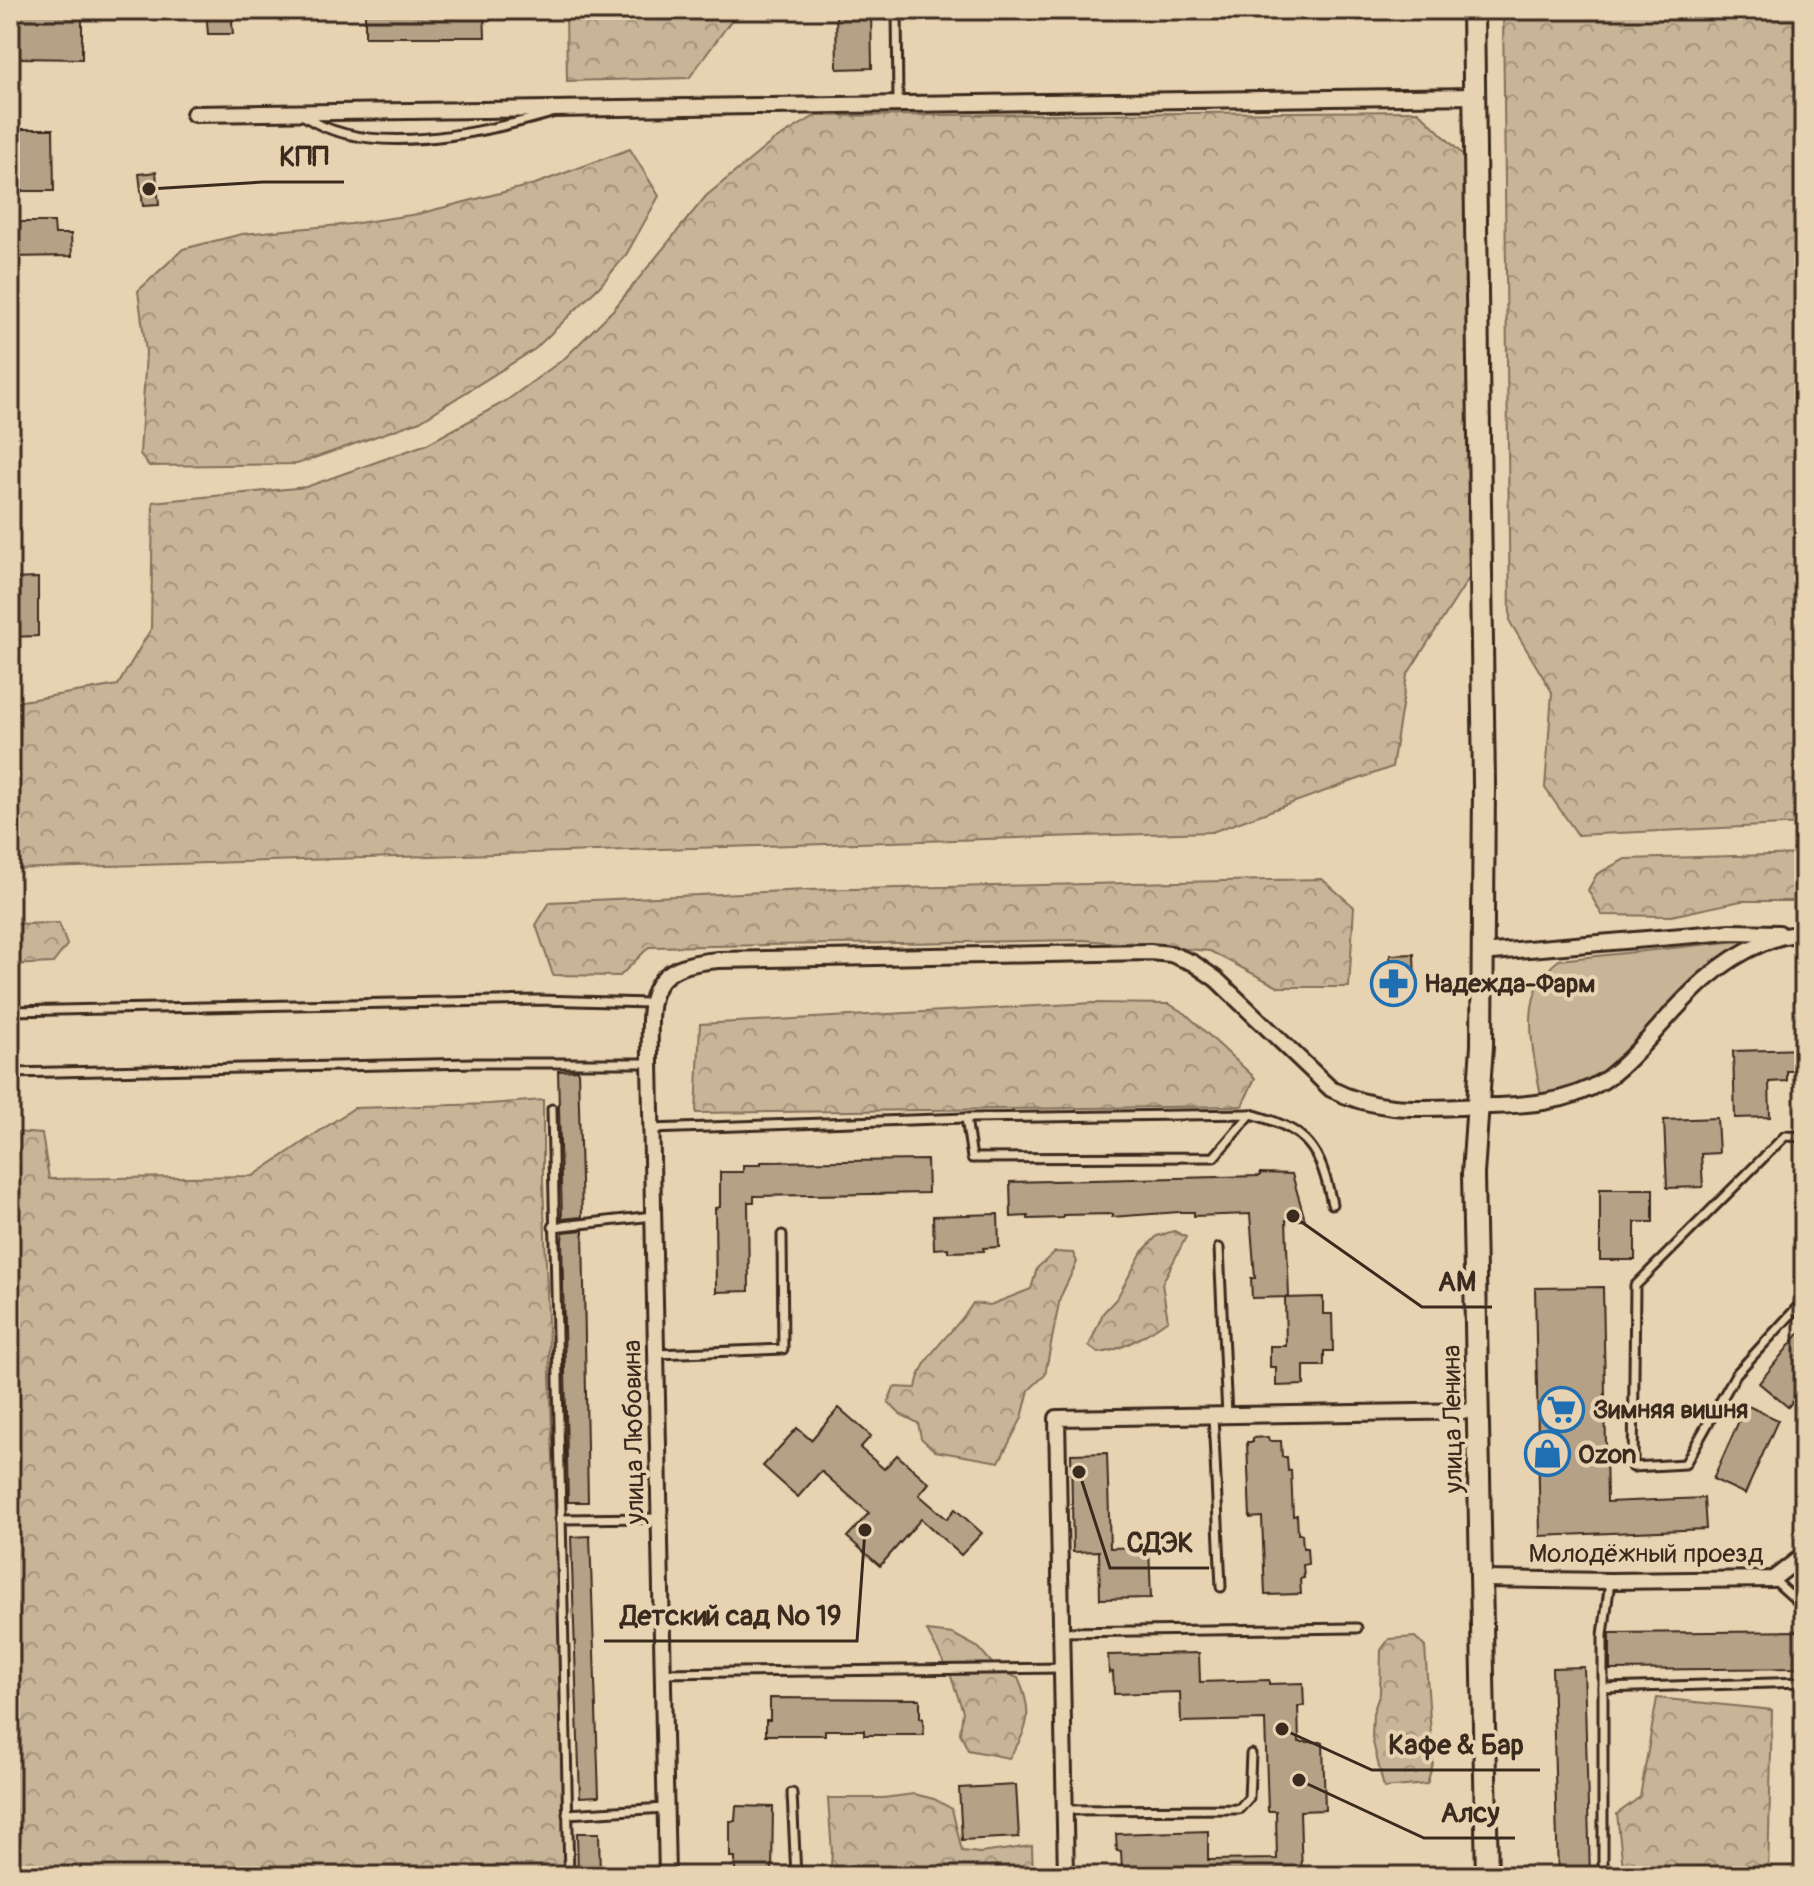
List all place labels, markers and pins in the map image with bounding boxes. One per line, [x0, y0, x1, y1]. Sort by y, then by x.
callout: КПП [263, 130, 344, 182]
pharmacy icon: Надежда-Фарм [1369, 959, 1417, 1007]
place label: Надежда-Фарм [1424, 968, 1595, 1000]
callout: АМ [1422, 1255, 1492, 1307]
supermarket icon: Зимняя вишня [1538, 1385, 1586, 1433]
place label: Зимняя вишня [1593, 1394, 1748, 1426]
shop icon: Ozon [1523, 1430, 1571, 1478]
place label: Ozon [1578, 1439, 1637, 1471]
callout: СДЭК [1110, 1516, 1209, 1568]
callout: Детский сад № 19 [604, 1589, 857, 1641]
callout: Кафе & Бар [1372, 1718, 1540, 1770]
callout: Алсу [1424, 1786, 1515, 1838]

